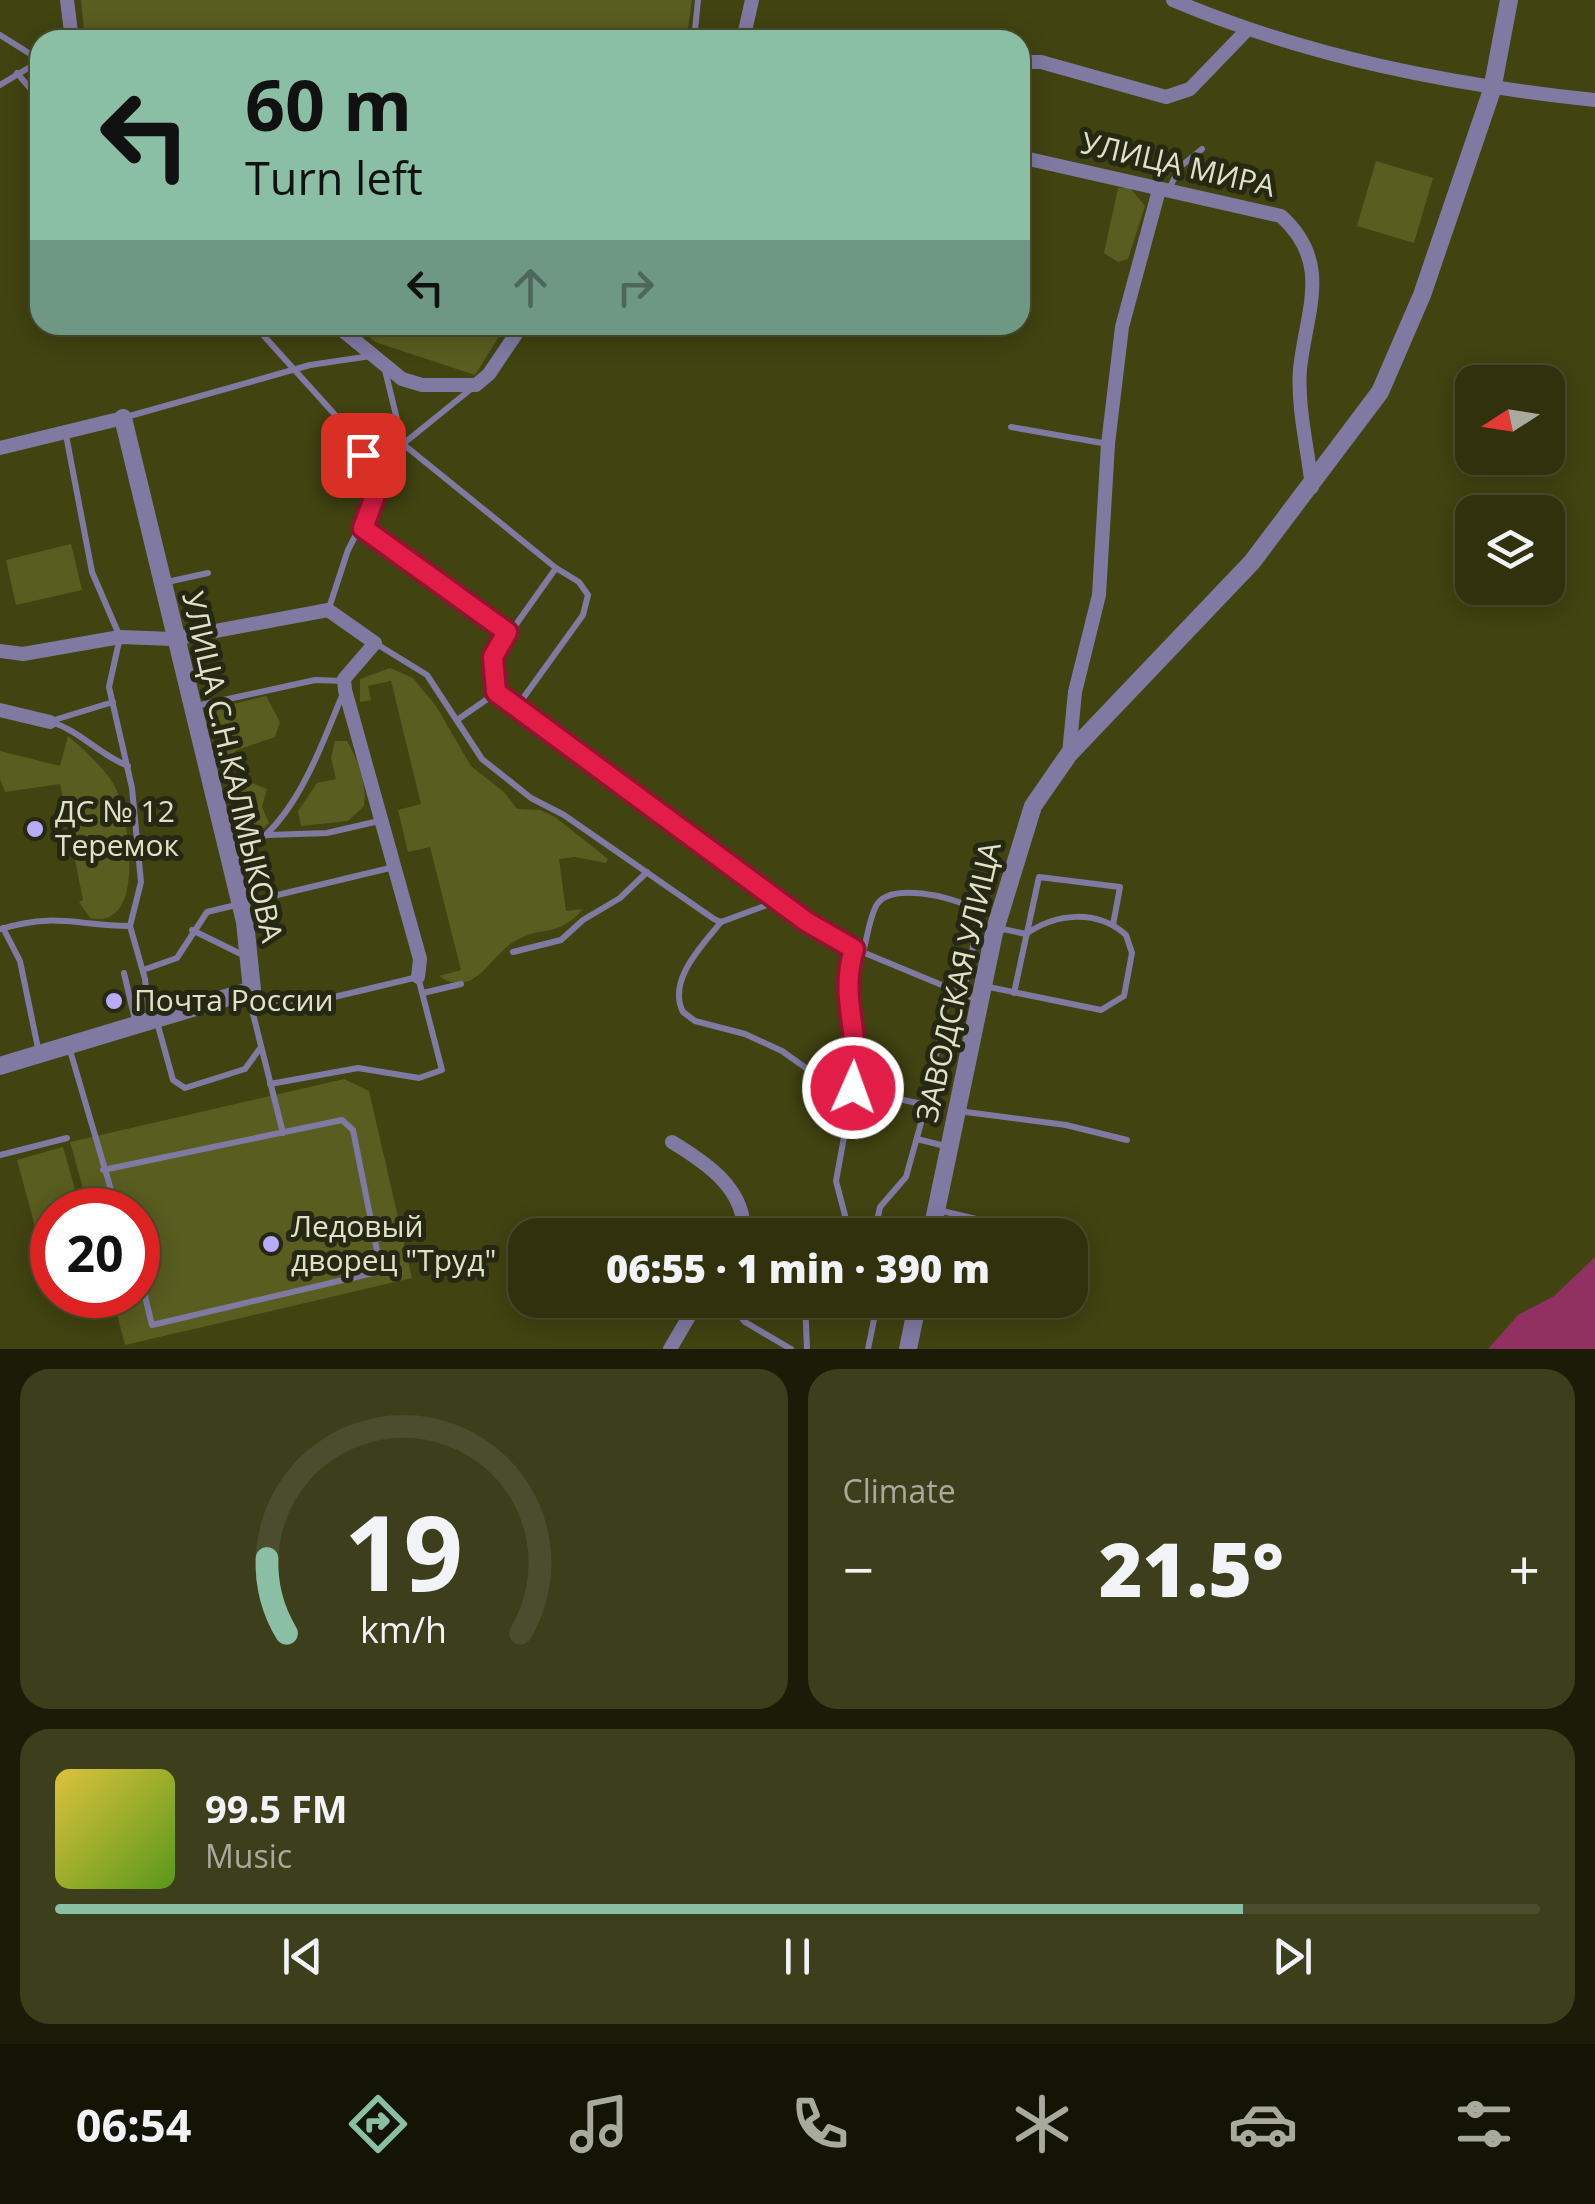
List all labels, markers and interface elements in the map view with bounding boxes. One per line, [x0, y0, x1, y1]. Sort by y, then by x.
text: 60 m [245, 56, 412, 152]
icon: left [80, 70, 210, 200]
street label: УЛИЦА МИРА [1077, 121, 1279, 206]
text: Turn left [245, 147, 423, 208]
icon: left [398, 260, 453, 315]
icon: ahead [503, 260, 558, 315]
icon: right [608, 260, 663, 315]
north arrow [1455, 365, 1565, 475]
map controls [1455, 365, 1565, 605]
pin [321, 413, 406, 498]
icon: arrive [336, 428, 391, 483]
button: layers [1455, 495, 1565, 605]
street label: УЛИЦА С.Н.КАЛМЫКОВА [173, 587, 294, 946]
place label: ДС № 12 Теремок [55, 790, 180, 865]
marker: ДС № 12 Теремок [24, 818, 46, 840]
street label: ЗАВОДСКАЯ УЛИЦА [905, 838, 1010, 1126]
place label: Почта России [134, 979, 334, 1020]
marker: Почта России [103, 990, 125, 1012]
position arrow [801, 1036, 905, 1140]
speed limit sign: 20 [30, 1188, 160, 1318]
place label: Ледовый дворец "Труд" [291, 1205, 496, 1280]
marker: Ледовый дворец "Труд" [260, 1233, 282, 1255]
text: 06:55 · 1 min · 390 m [606, 1242, 990, 1294]
text: Climate [843, 1469, 956, 1512]
text: 19 [344, 1480, 463, 1621]
text: 21.5° [1099, 1517, 1284, 1619]
text: − [843, 1531, 874, 1606]
text: + [1509, 1531, 1540, 1606]
text: km/h [360, 1605, 447, 1653]
text: 99.5 FM [205, 1782, 348, 1834]
text: Music [205, 1834, 292, 1877]
icon: previous [275, 1929, 330, 1984]
icon: pause [770, 1929, 825, 1984]
icon: next [1265, 1929, 1320, 1984]
icon: directions [343, 2089, 413, 2159]
icon: music [564, 2089, 634, 2159]
icon: phone [785, 2089, 855, 2159]
icon: climate [1007, 2089, 1077, 2159]
icon: car [1228, 2089, 1298, 2159]
icon: filters [1449, 2089, 1519, 2159]
text: 06:54 [76, 2094, 191, 2155]

